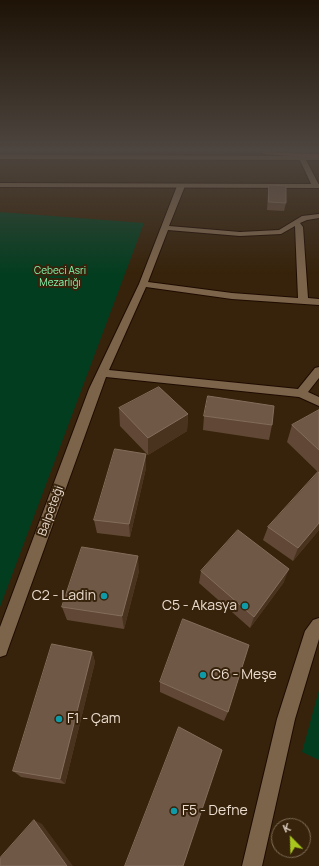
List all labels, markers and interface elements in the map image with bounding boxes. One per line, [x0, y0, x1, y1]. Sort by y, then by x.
park label: Cebeci Asri Mezarlığı [34, 265, 86, 288]
street label: Balpeteği [35, 484, 67, 538]
place label: C2 - Ladin [32, 588, 96, 604]
marker: C2 - Ladin [99, 591, 109, 601]
place label: C5 - Akasya [162, 598, 237, 614]
marker: C5 - Akasya [240, 601, 250, 611]
place label: C6 - Meşe [211, 667, 277, 683]
marker: C6 - Meşe [198, 670, 208, 680]
place label: F1 - Çam [67, 711, 121, 727]
marker: F1 - Çam [54, 714, 64, 724]
place label: F5 - Defne [182, 803, 248, 819]
marker: F5 - Defne [169, 806, 179, 816]
north arrow [271, 818, 311, 858]
text: K [280, 819, 293, 836]

